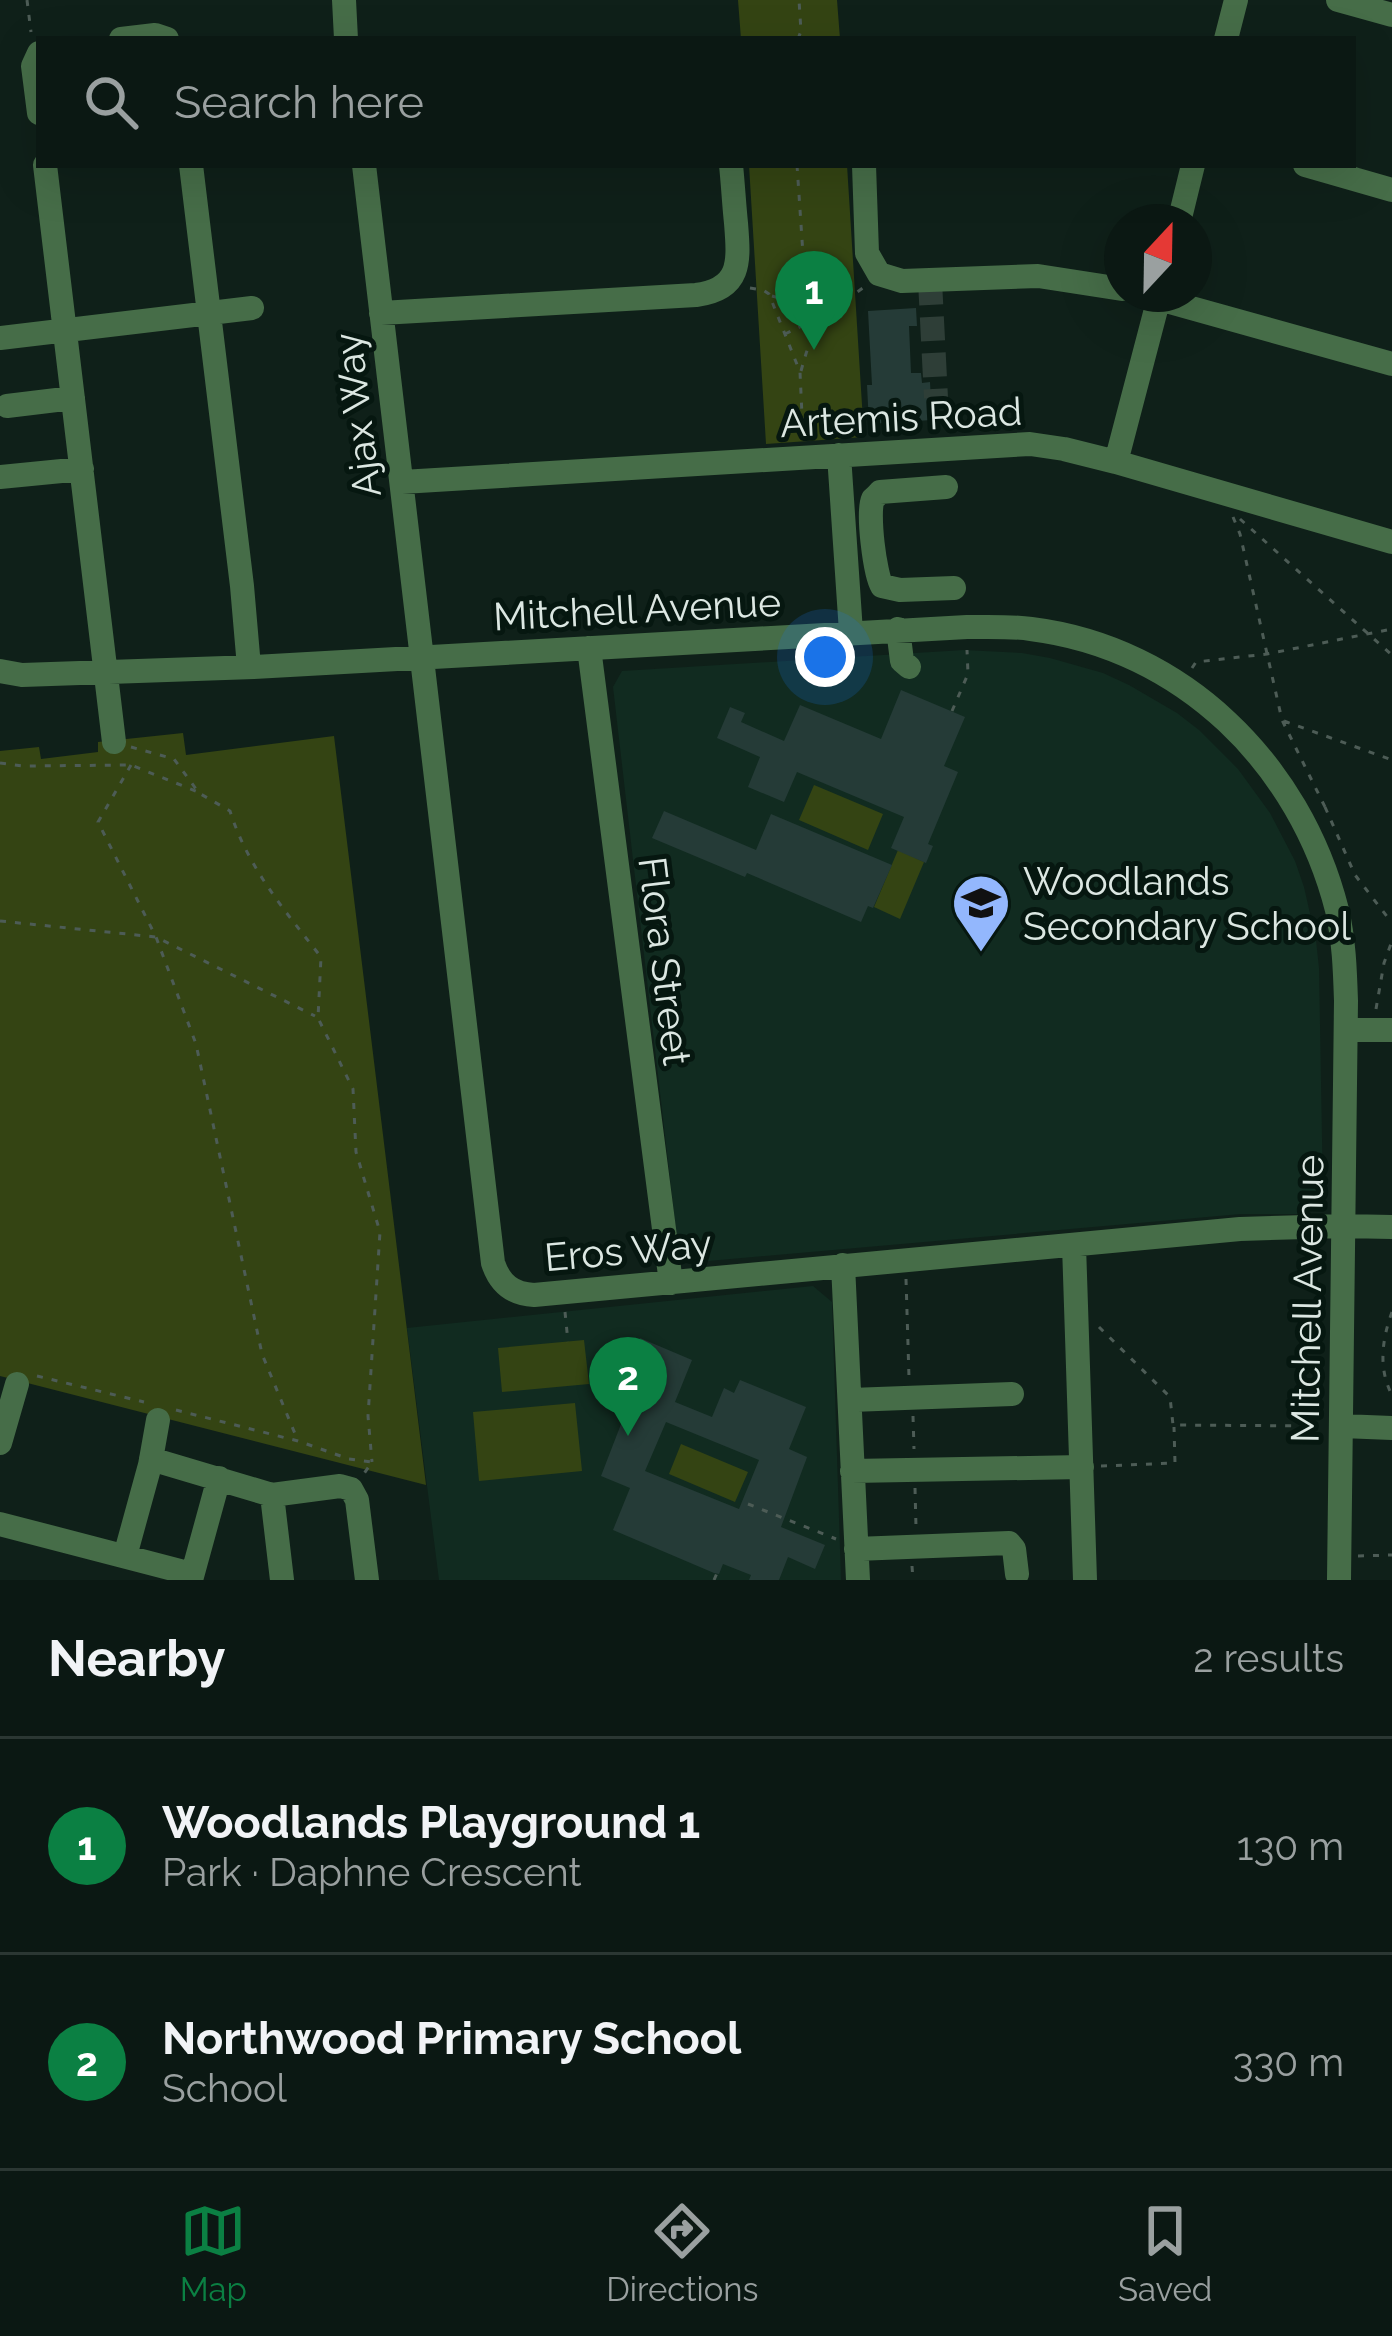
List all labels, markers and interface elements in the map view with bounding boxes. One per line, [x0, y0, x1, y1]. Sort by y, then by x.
search box [36, 36, 1356, 168]
icon: search [78, 69, 144, 135]
text: Search here [174, 76, 424, 129]
north arrow [1104, 204, 1212, 312]
pin: 1 [775, 251, 853, 350]
street label: Ajax Way [324, 330, 390, 500]
street label: Artemis Road [779, 388, 1023, 446]
street label: Mitchell Avenue [492, 578, 782, 640]
your location [795, 627, 855, 687]
street label: Flora Street [629, 854, 701, 1068]
place label: Woodlands Secondary School [1023, 858, 1351, 949]
school or university icon: Woodlands Secondary School [950, 872, 1012, 954]
street label: Mitchell Avenue [1281, 1155, 1333, 1443]
street label: Eros Way [542, 1220, 714, 1280]
pin: 2 [589, 1337, 667, 1436]
text: Nearby [48, 1628, 225, 1688]
text: 2 results [1193, 1635, 1344, 1681]
text: Woodlands Playground 1 [162, 1796, 700, 1849]
text: 1 [77, 1823, 97, 1869]
text: 130 m [1237, 1823, 1344, 1869]
text: Park · Daphne Crescent [162, 1849, 582, 1895]
text: Northwood Primary School [162, 2012, 741, 2065]
text: 2 [76, 2039, 98, 2085]
text: 330 m [1233, 2039, 1344, 2085]
text: School [162, 2065, 287, 2111]
tab: Map [180, 2198, 247, 2309]
tab: Directions [606, 2198, 759, 2309]
tab: Saved [1118, 2198, 1212, 2309]

